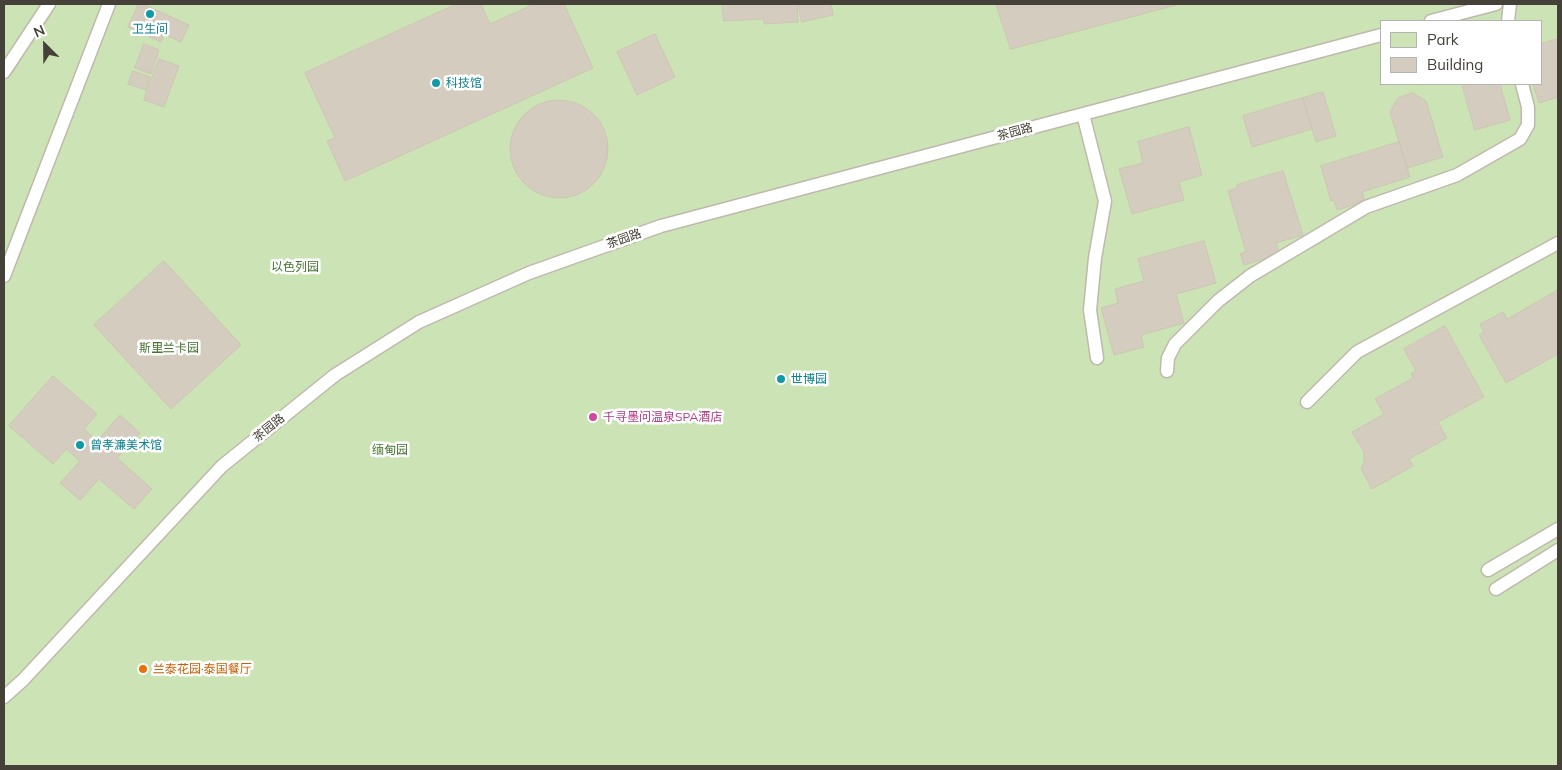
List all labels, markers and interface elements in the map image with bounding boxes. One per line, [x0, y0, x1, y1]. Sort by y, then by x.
marker: 卫生间 [144, 8, 156, 20]
north arrow [20, 20, 70, 70]
legend [1380, 20, 1542, 85]
text: N [31, 21, 48, 42]
place label: 卫生间 [132, 22, 168, 36]
text: Park [1427, 30, 1459, 49]
text: Building [1427, 55, 1483, 74]
place label: 科技馆 [446, 76, 482, 90]
marker: 科技馆 [430, 77, 442, 89]
street label: 茶园路 [996, 120, 1034, 144]
street label: 茶园路 [605, 226, 643, 252]
park label: 以色列园 [271, 260, 319, 274]
park label: 斯里兰卡园 [139, 341, 199, 355]
place label: 世博园 [791, 372, 827, 386]
marker: 世博园 [775, 373, 787, 385]
place label: 千寻墨问温泉SPA酒店 [603, 410, 722, 424]
street label: 茶园路 [250, 411, 288, 445]
marker: 千寻墨问温泉SPA酒店 [587, 411, 599, 423]
place label: 曾孝濂美术馆 [90, 438, 162, 452]
marker: 曾孝濂美术馆 [74, 439, 86, 451]
park label: 缅甸园 [372, 443, 408, 457]
place label: 兰泰花园·泰国餐厅 [153, 662, 252, 676]
marker: 兰泰花园·泰国餐厅 [137, 663, 149, 675]

